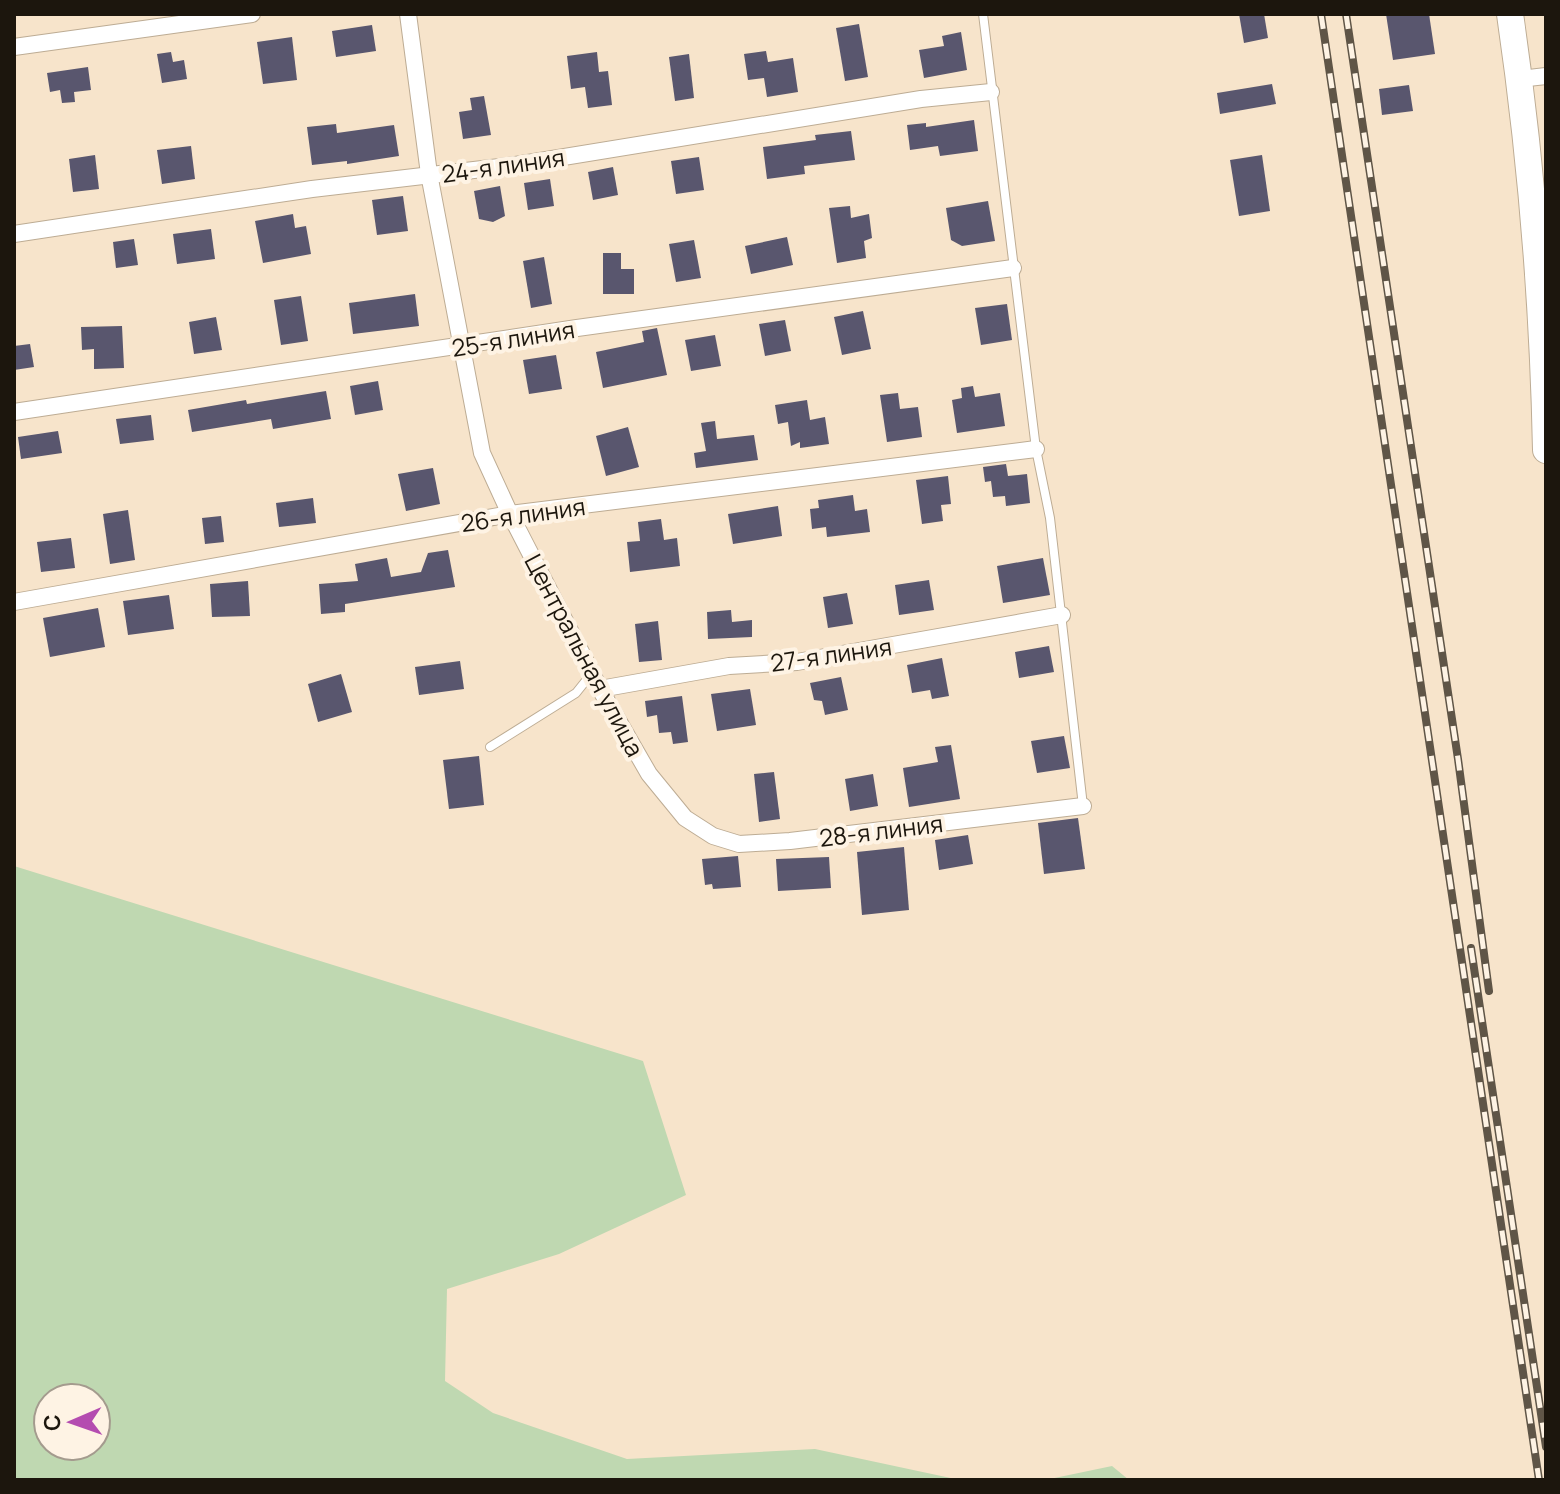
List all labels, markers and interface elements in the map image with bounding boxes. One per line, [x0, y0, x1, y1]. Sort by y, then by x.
street label: 24-я линия [439, 140, 567, 190]
street label: 25-я линия [449, 312, 577, 364]
street label: 26-я линия [459, 489, 587, 539]
street label: Центральная улица [518, 548, 652, 762]
street label: 27-я линия [768, 629, 894, 679]
street label: 28-я линия [817, 806, 945, 854]
north arrow [32, 1382, 112, 1462]
text: С [37, 1414, 67, 1431]

